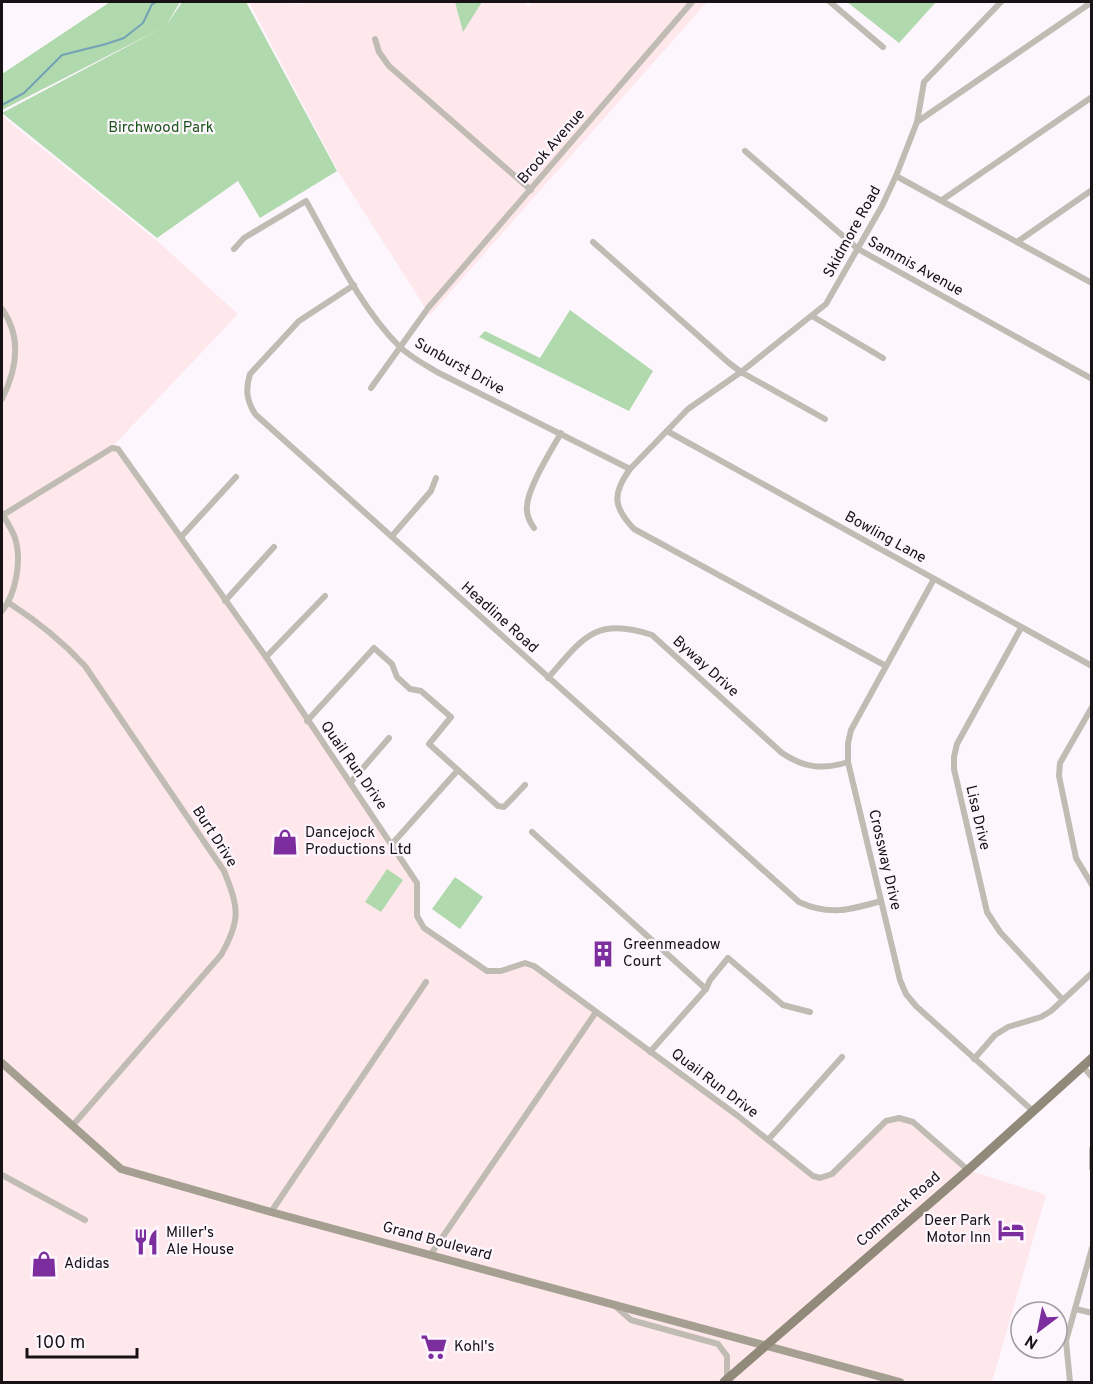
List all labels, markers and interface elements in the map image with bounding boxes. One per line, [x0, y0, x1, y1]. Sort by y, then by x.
street label: Brook Avenue [514, 106, 590, 188]
park label: Birchwood Park [108, 119, 214, 138]
street label: Skidmore Road [820, 183, 886, 281]
street label: Sammis Avenue [864, 233, 966, 301]
street label: Sunburst Drive [411, 334, 507, 400]
street label: Bowling Lane [841, 508, 929, 568]
street label: Headline Road [456, 578, 542, 658]
street label: Byway Drive [668, 632, 742, 702]
street label: Quail Run Drive [315, 718, 391, 814]
street label: Lisa Drive [960, 784, 994, 852]
street label: Burt Drive [187, 803, 241, 871]
street label: Crossway Drive [863, 808, 905, 912]
place label: Dancejock Productions Ltd [305, 824, 411, 860]
shop icon: Dancejock Productions Ltd [270, 827, 300, 857]
place label: Greenmeadow Court [623, 936, 721, 972]
building icon: Greenmeadow Court [588, 939, 618, 969]
street label: Quail Run Drive [667, 1045, 761, 1123]
street label: Commack Road [853, 1168, 945, 1252]
place label: Deer Park Motor Inn [924, 1212, 991, 1248]
hotel icon: Deer Park Motor Inn [996, 1215, 1026, 1245]
street label: Grand Boulevard [380, 1218, 494, 1266]
place label: Miller's Ale House [166, 1224, 234, 1260]
restaurant icon: Miller's Ale House [131, 1227, 161, 1257]
shop icon: Adidas [29, 1249, 59, 1279]
place label: Adidas [64, 1255, 110, 1274]
north arrow [1009, 1300, 1069, 1360]
scale bar [27, 1321, 136, 1359]
text: N [1022, 1329, 1042, 1353]
text: 100 m [36, 1332, 85, 1355]
supermarket icon: Kohl's [419, 1332, 449, 1362]
place label: Kohl's [454, 1338, 495, 1357]

